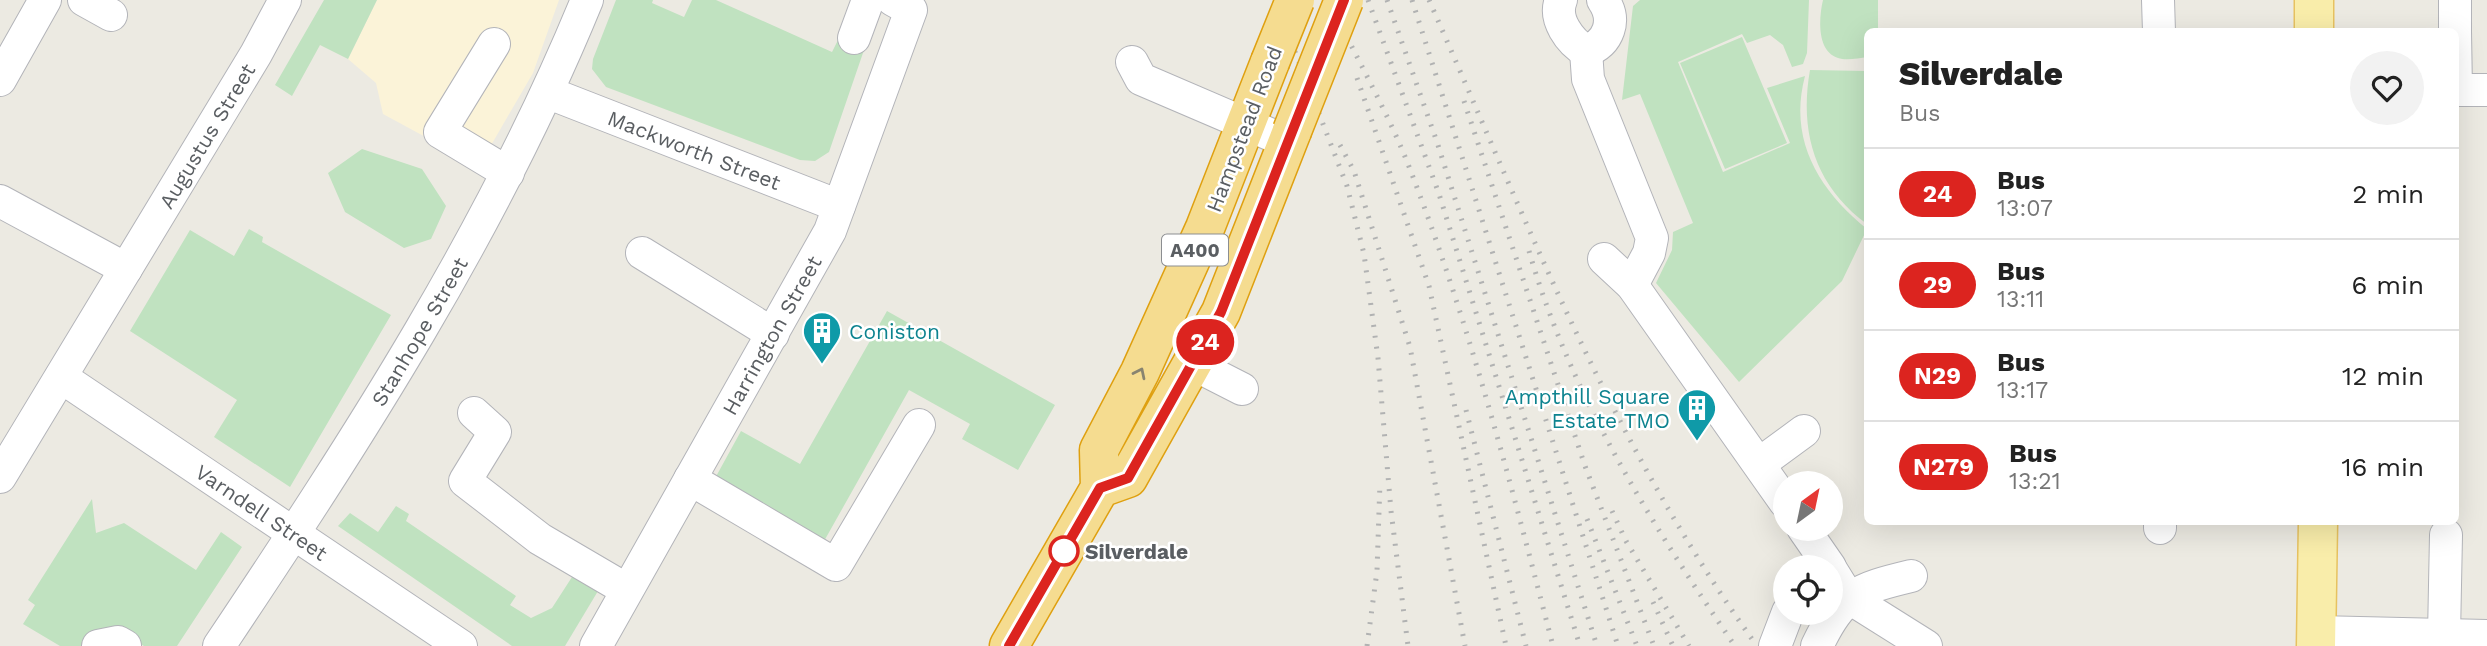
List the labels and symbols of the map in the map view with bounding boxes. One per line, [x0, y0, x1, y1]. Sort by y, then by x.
street label: Hampstead Road [1201, 42, 1287, 216]
street label: Augustus Street [153, 58, 260, 213]
street label: Mackworth Street [604, 105, 785, 195]
road number: A400 [1162, 234, 1228, 266]
street label: Harrington Street [717, 251, 826, 419]
street label: Stanhope Street [366, 252, 473, 410]
building icon: Coniston [801, 310, 843, 365]
place label: Coniston [849, 319, 940, 344]
line badge: 24 [1174, 319, 1236, 365]
one-way arrow [1131, 368, 1145, 380]
place label: Ampthill Square Estate TMO [1505, 384, 1670, 433]
building icon: Ampthill Square Estate TMO [1676, 387, 1718, 442]
street label: Varndell Street [191, 459, 333, 565]
north arrow [1773, 471, 1843, 541]
marker: Silverdale [1049, 536, 1079, 566]
place label: Silverdale [1085, 539, 1188, 564]

